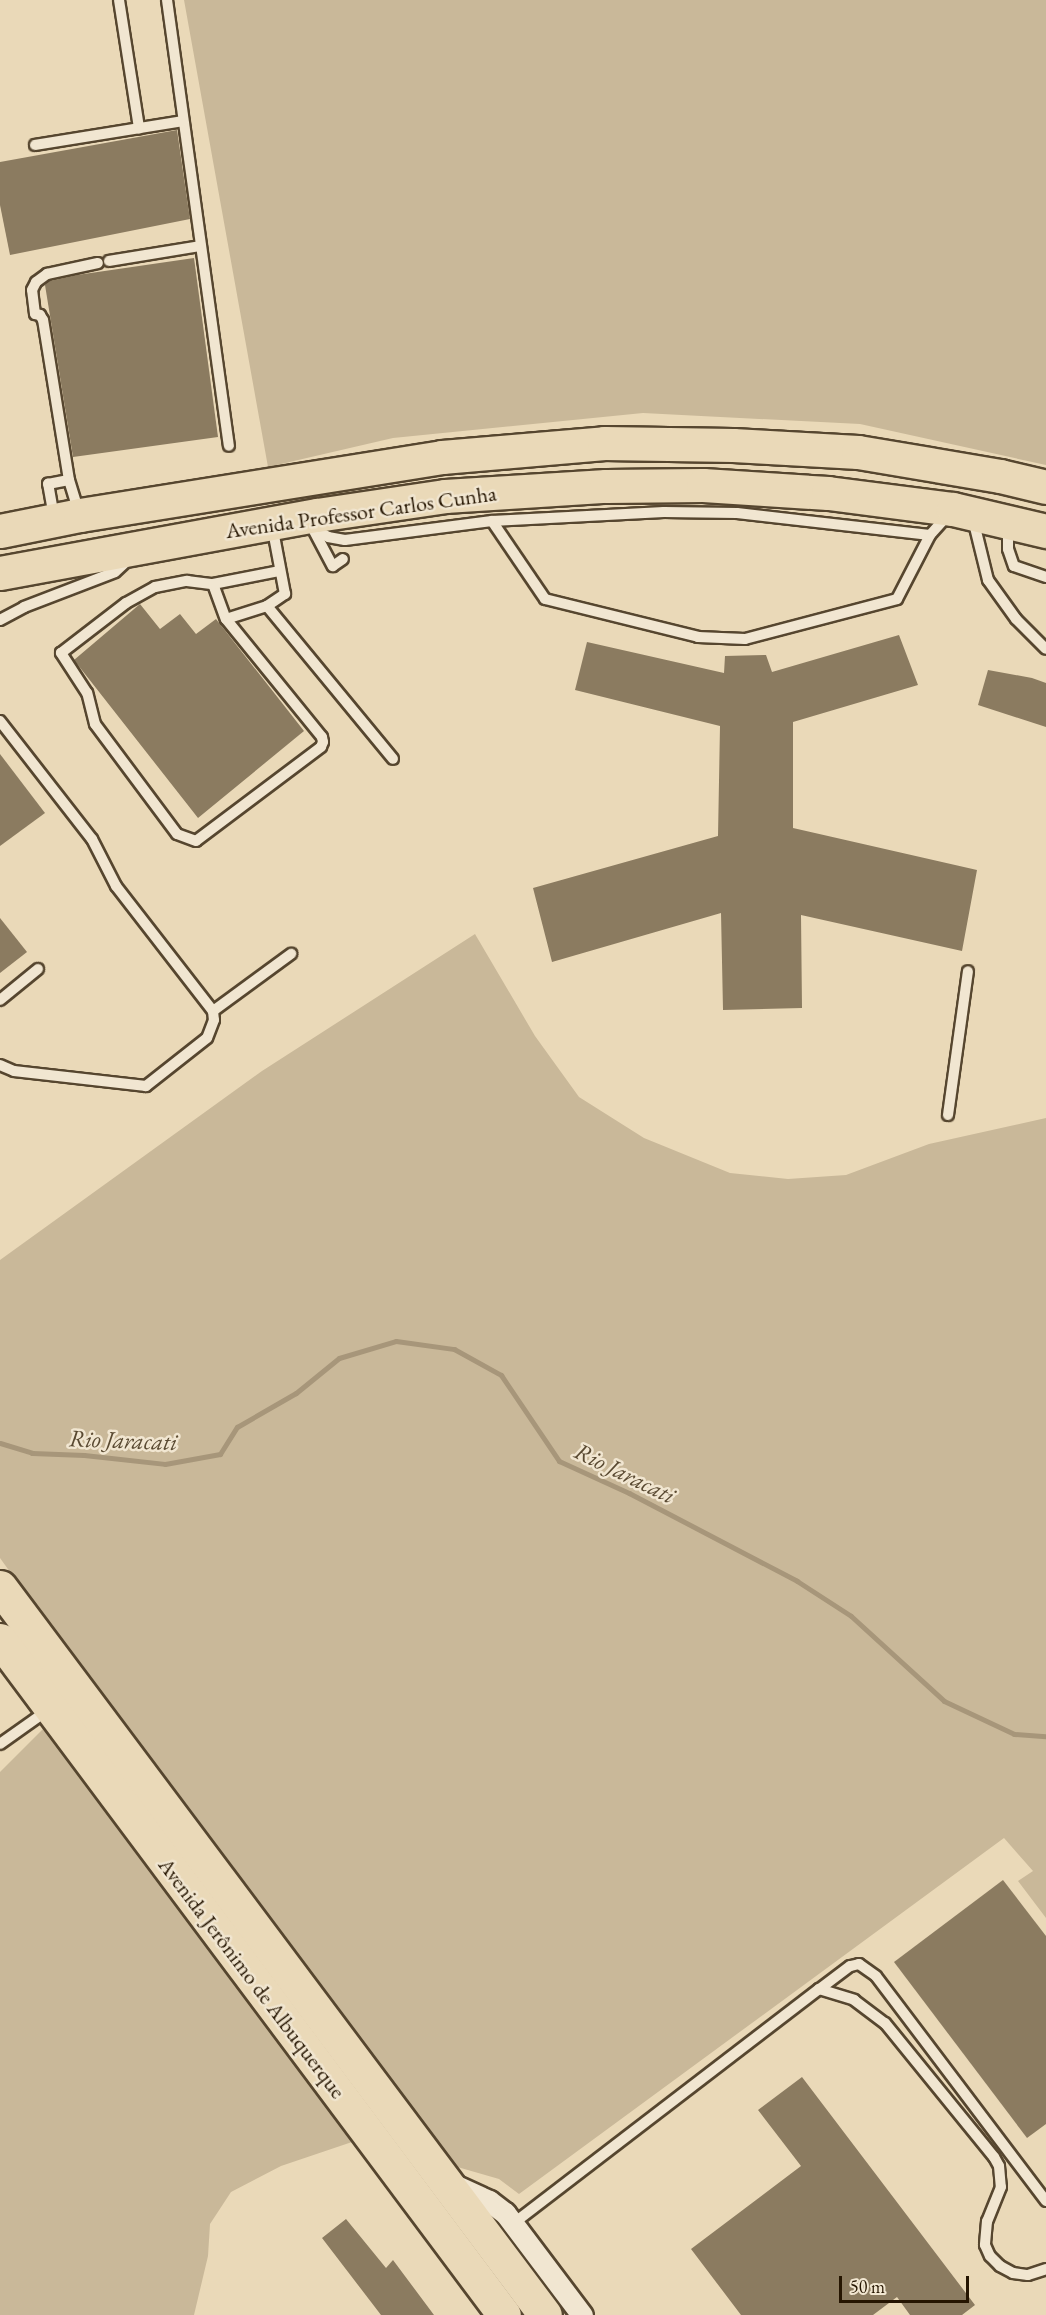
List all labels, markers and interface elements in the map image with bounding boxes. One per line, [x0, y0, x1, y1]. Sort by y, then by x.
street label: Avenida Professor Carlos Cunha [224, 480, 498, 544]
water label: Rio Jaracati [68, 1424, 178, 1456]
water label: Rio Jaracati [570, 1436, 680, 1510]
street label: Avenida Jerônimo de Albuquerque [153, 1852, 351, 2104]
scale bar [842, 2264, 972, 2302]
text: 50 m [850, 2275, 885, 2298]

